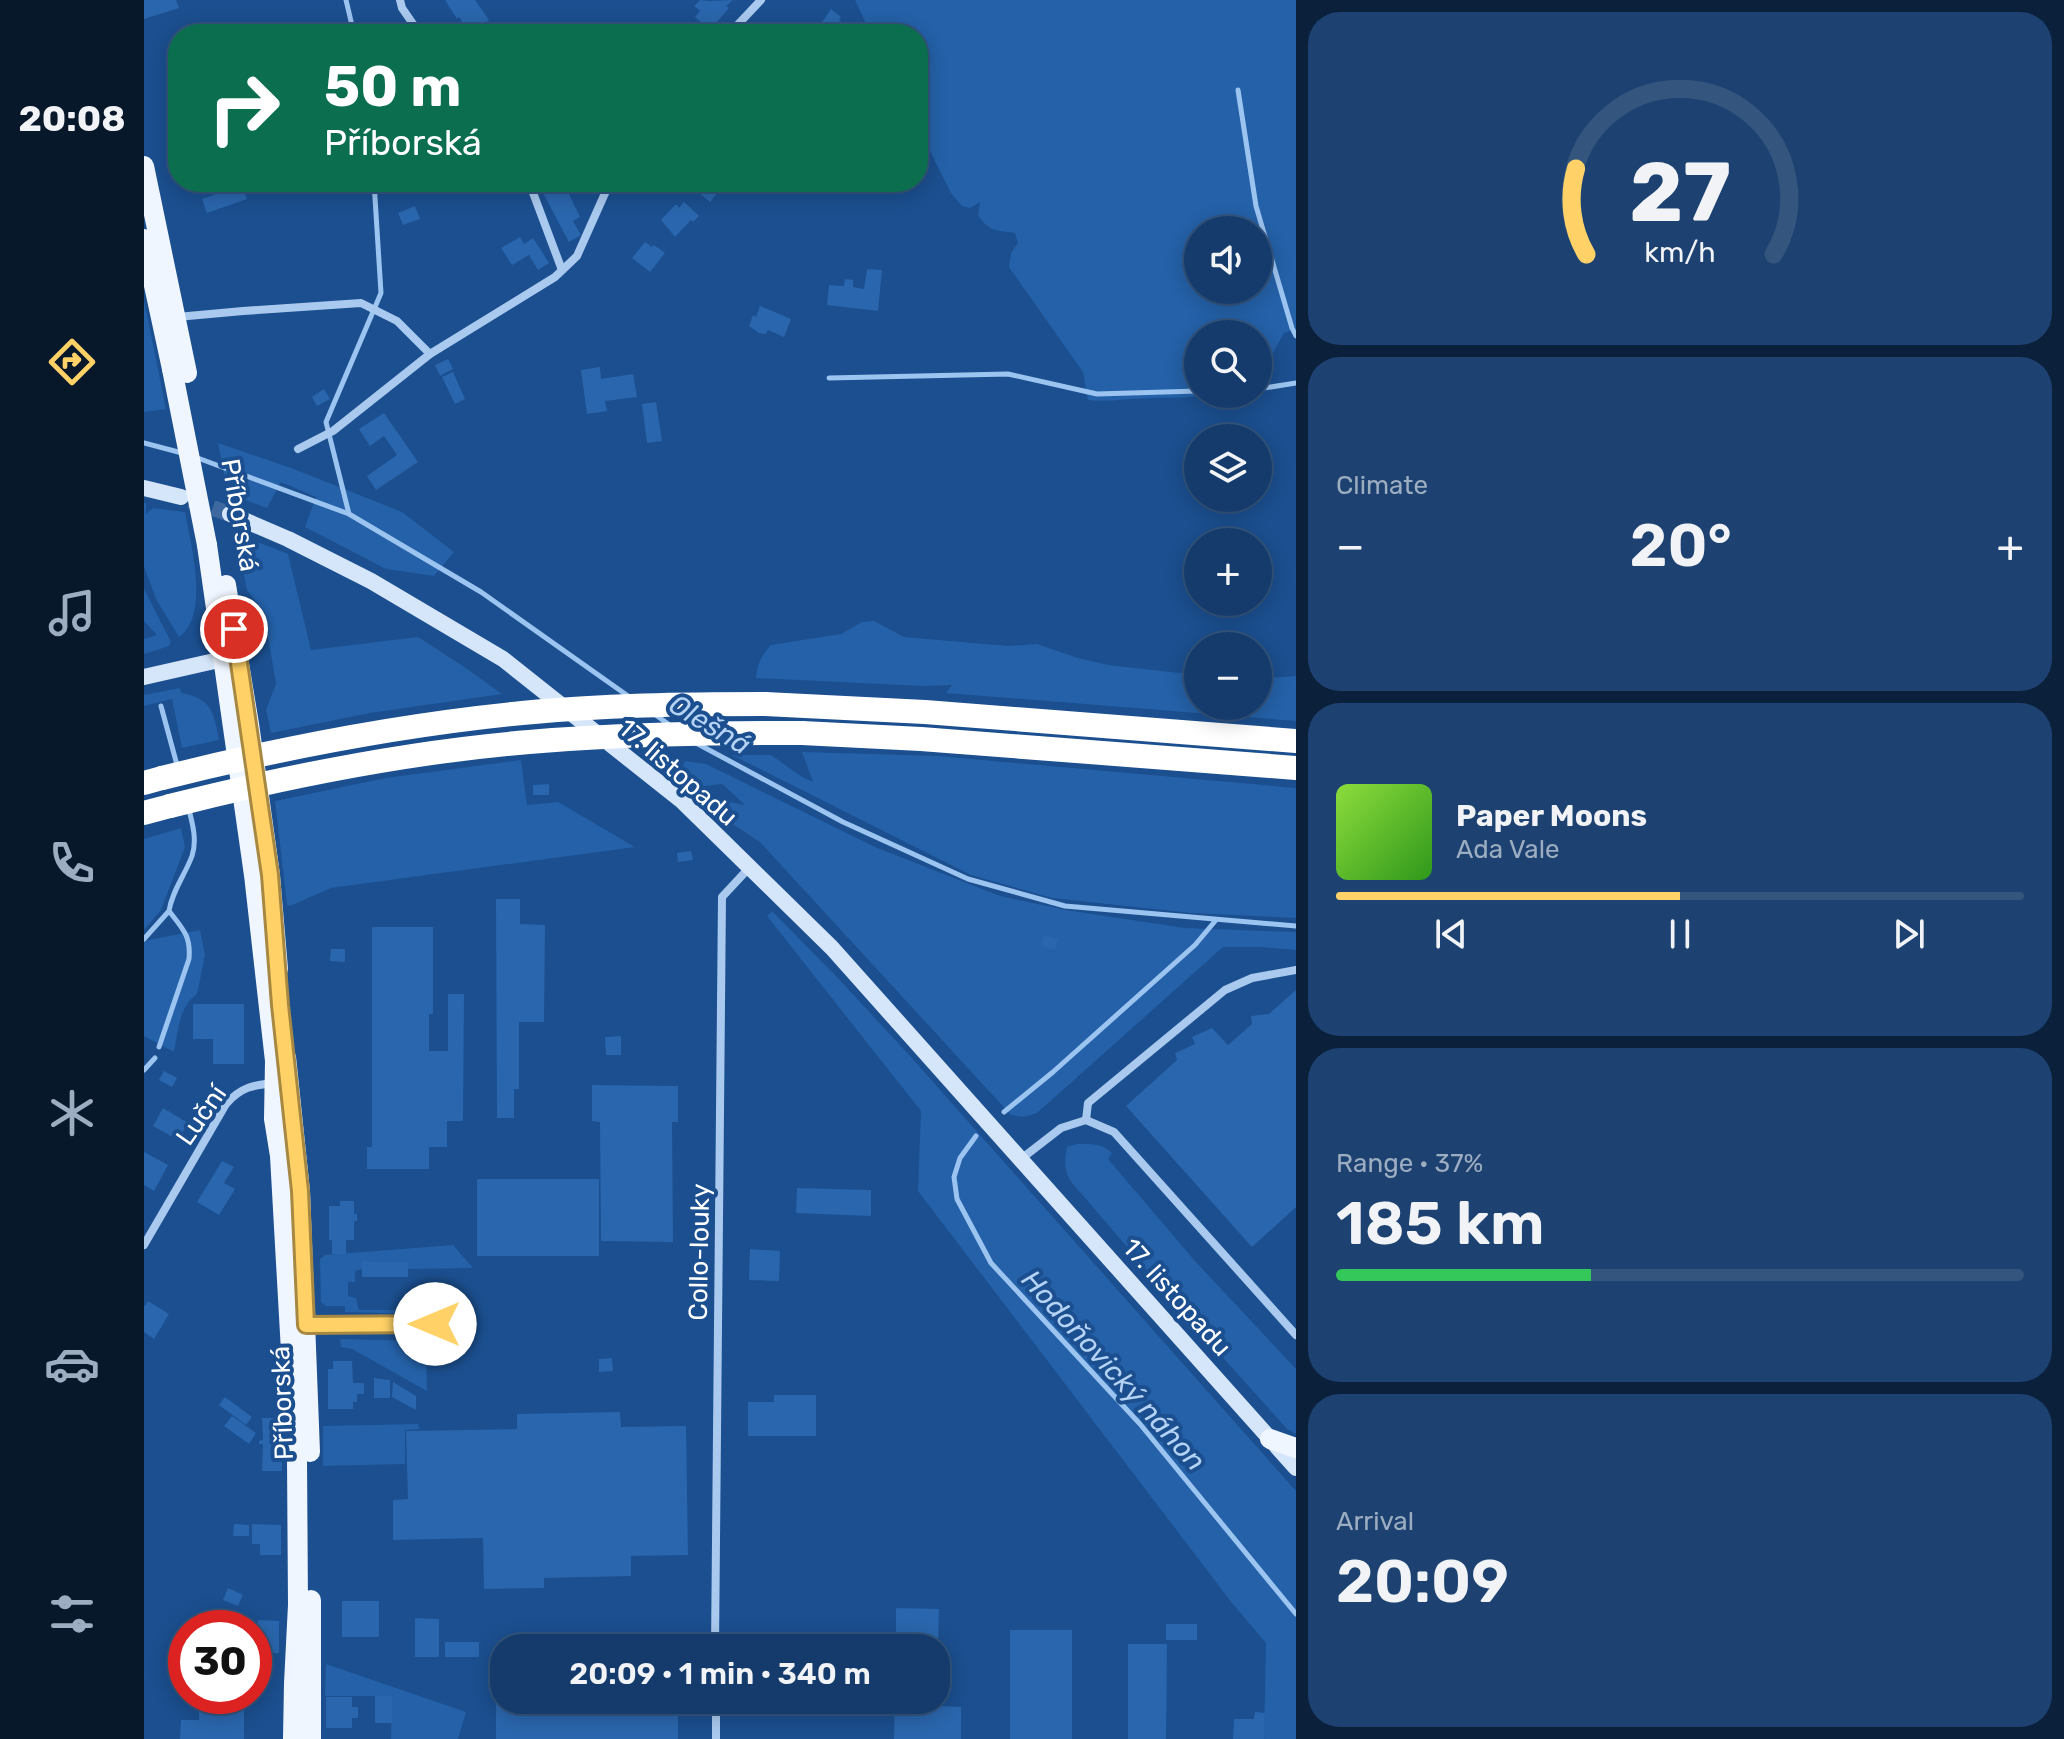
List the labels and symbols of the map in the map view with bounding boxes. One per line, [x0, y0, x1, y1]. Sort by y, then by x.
street label: Příborská [214, 456, 265, 574]
pin [200, 595, 268, 663]
water label: Olešná [663, 687, 756, 762]
street label: 17. listopadu [612, 712, 744, 832]
street label: Luční [170, 1078, 234, 1151]
street label: Collo-louky [683, 1183, 716, 1321]
street label: 17. listopadu [1116, 1232, 1238, 1363]
water label: Hodoňovický náhon [1015, 1263, 1212, 1477]
position arrow [393, 1282, 477, 1366]
street label: Příborská [265, 1345, 300, 1460]
speed limit sign: 30 [168, 1610, 272, 1714]

